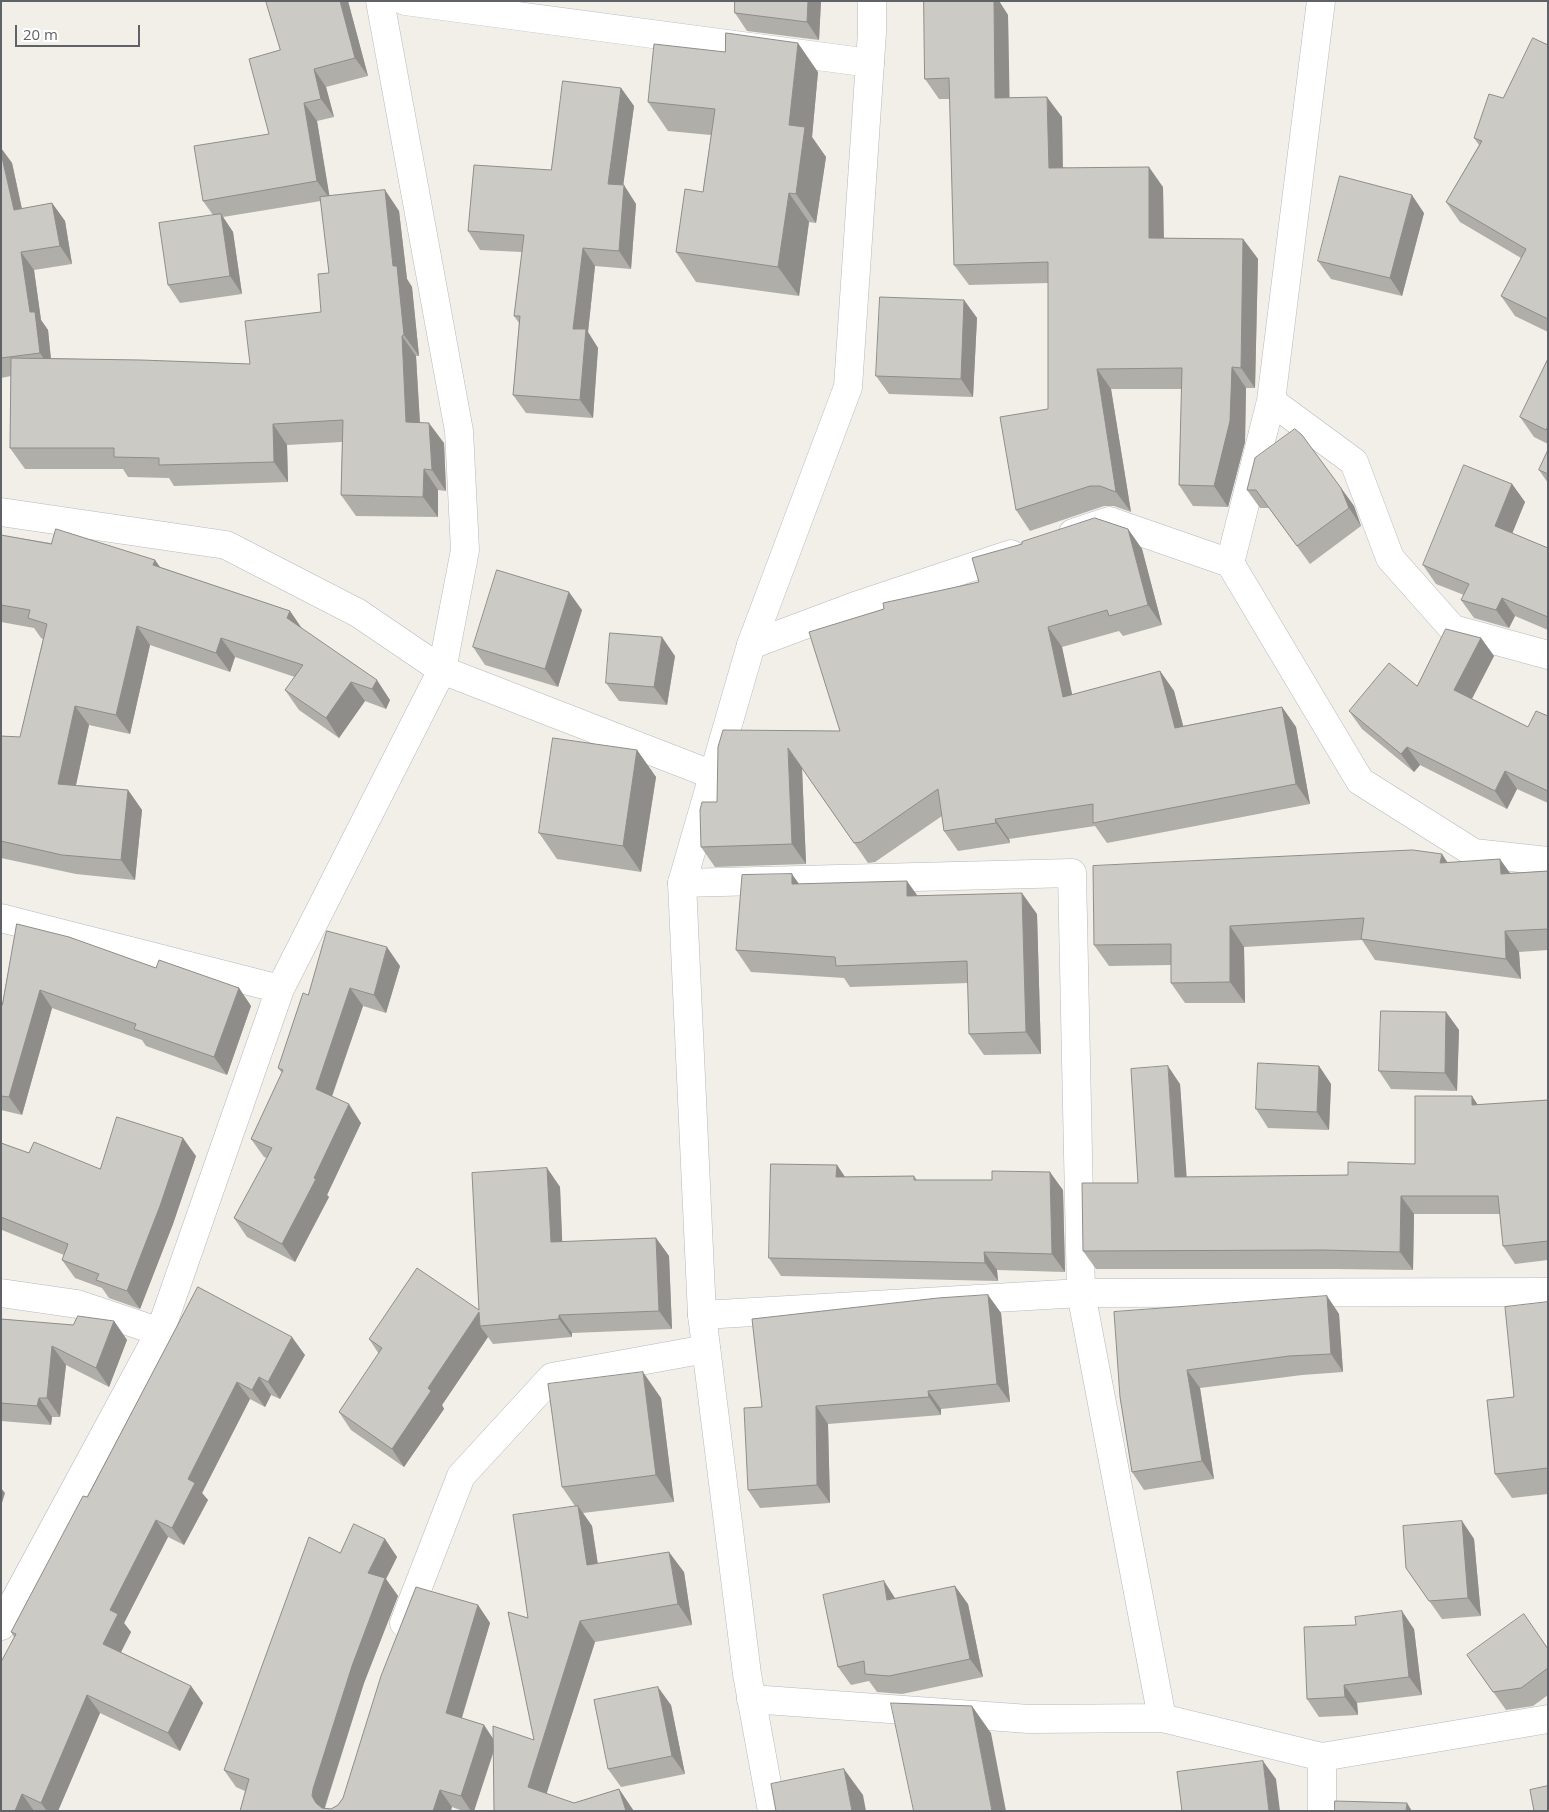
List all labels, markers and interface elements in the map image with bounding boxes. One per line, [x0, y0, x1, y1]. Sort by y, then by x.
scale bar [18, 15, 142, 47]
text: 20 m [23, 24, 58, 44]

